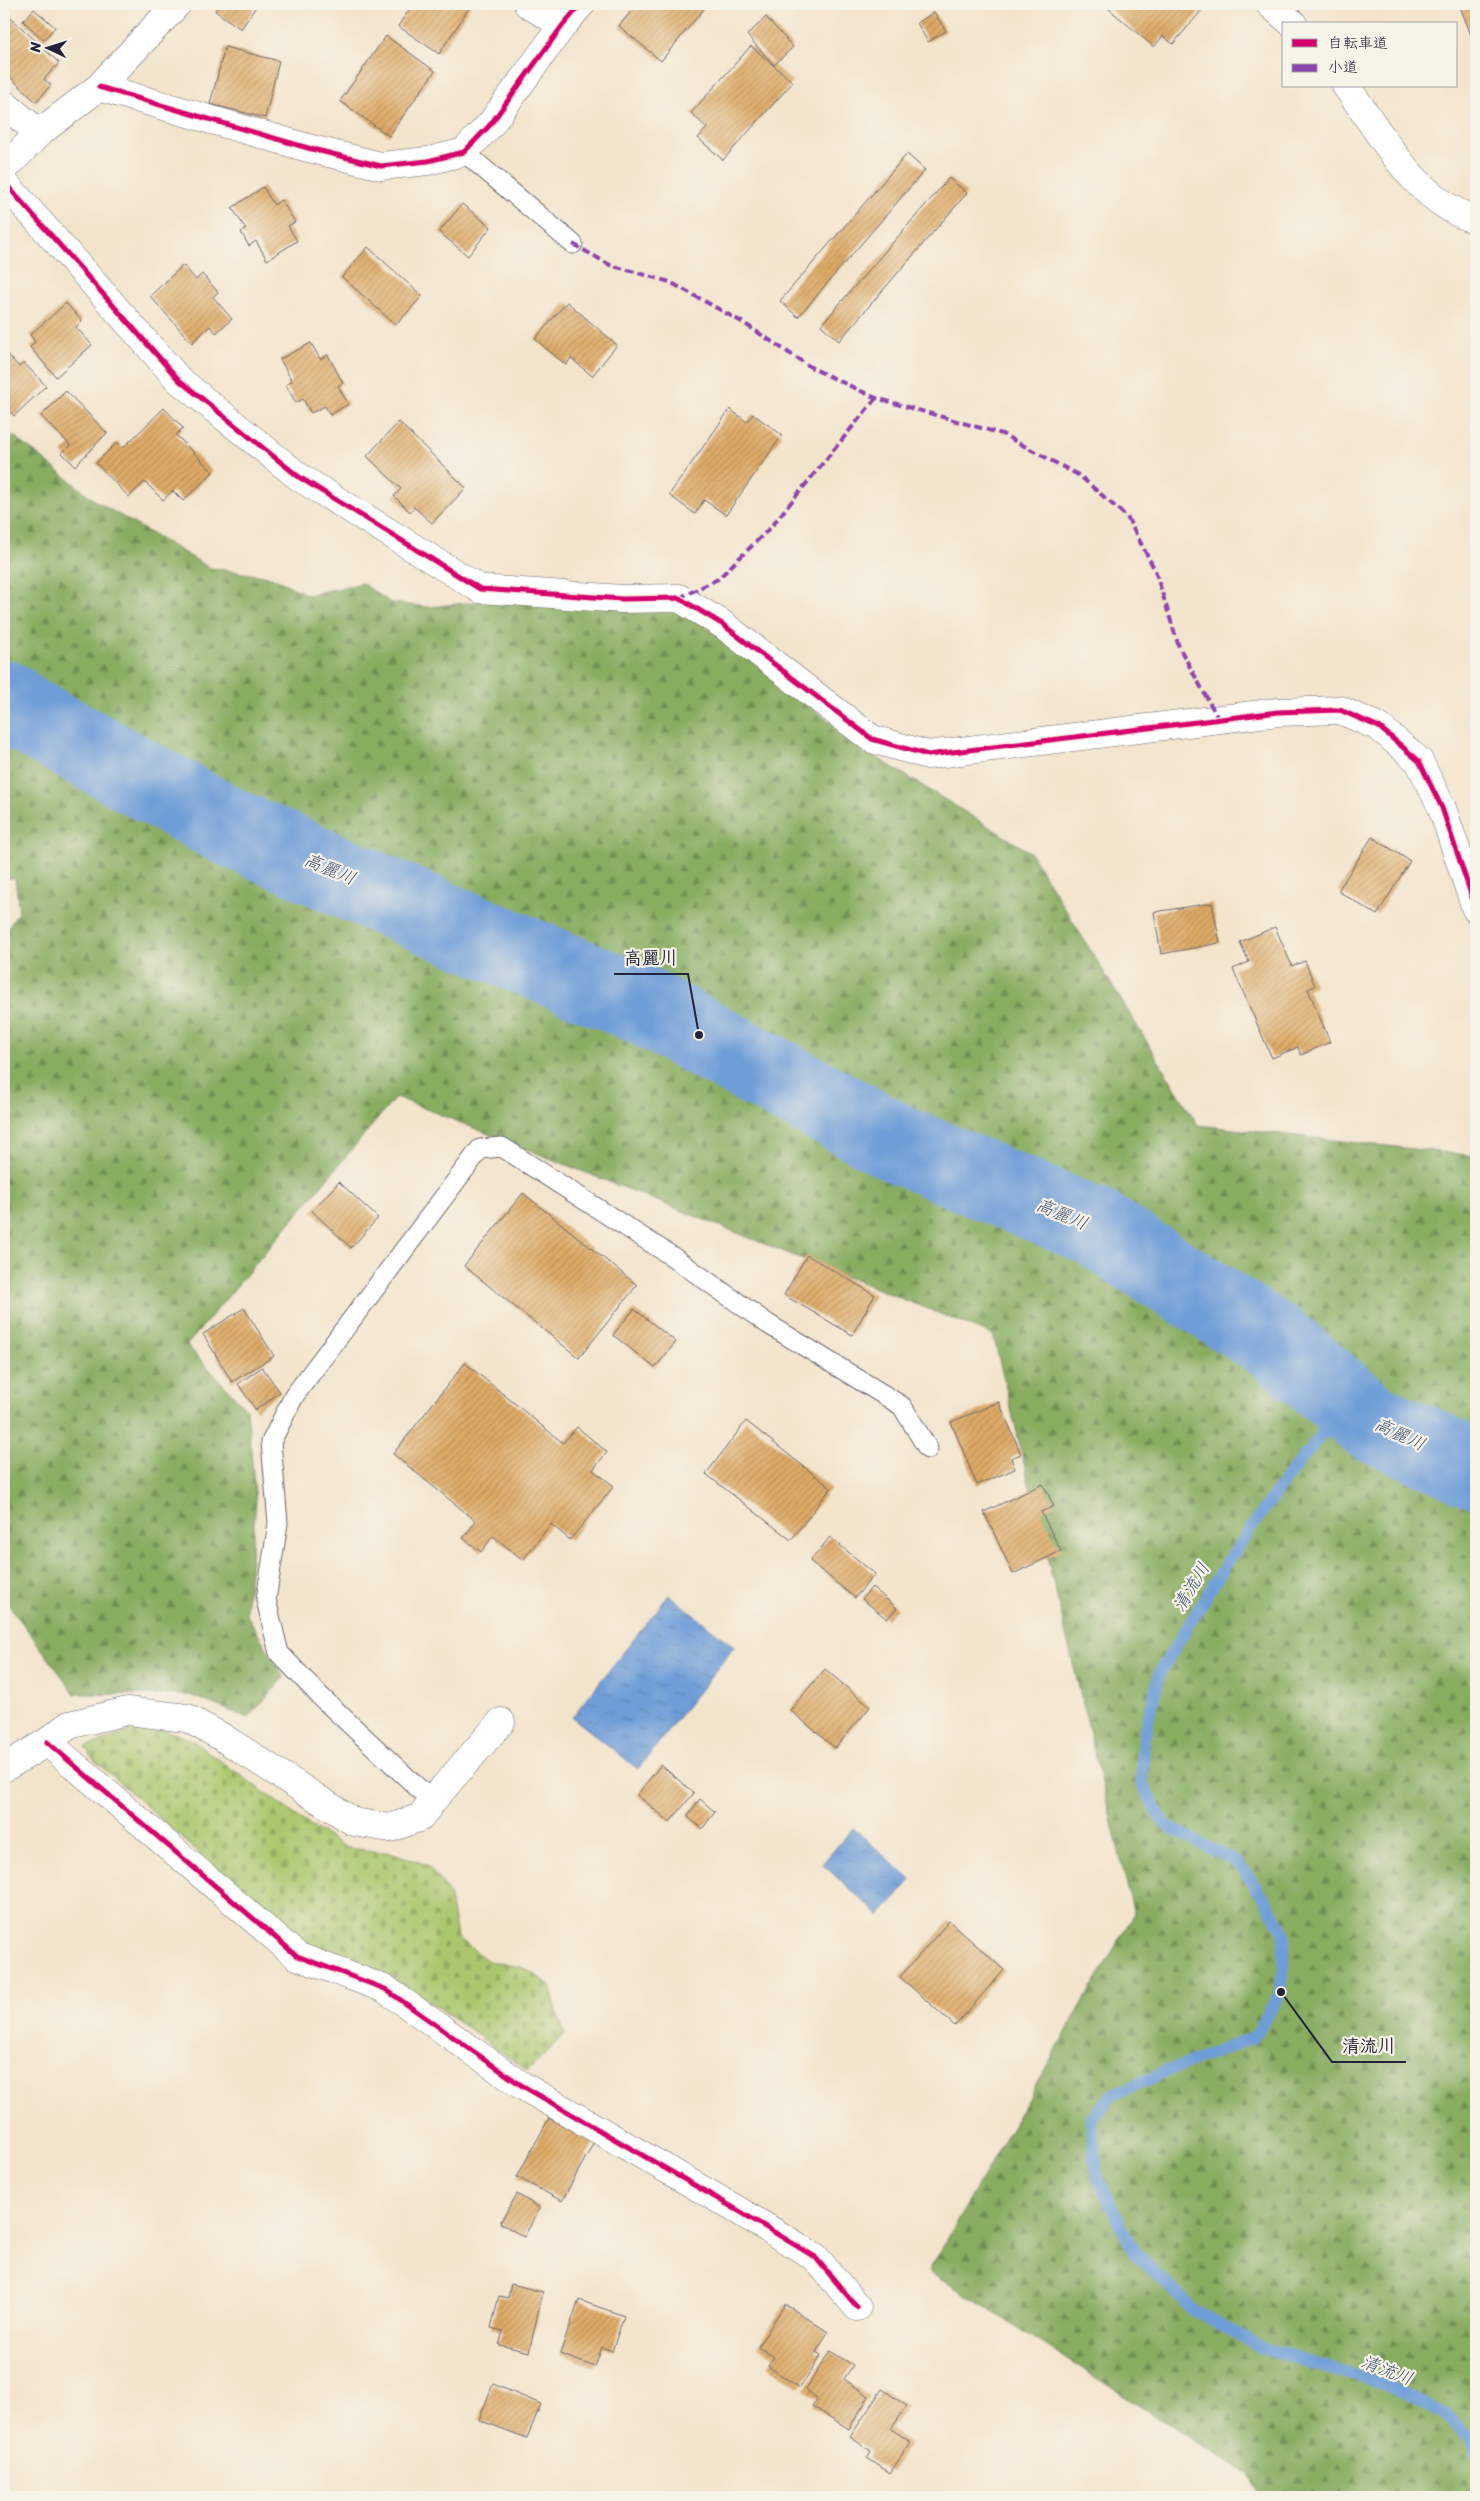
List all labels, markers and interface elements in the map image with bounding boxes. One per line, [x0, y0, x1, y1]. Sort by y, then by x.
north arrow [22, 22, 72, 72]
legend [1282, 22, 1458, 88]
text: 自転車道 [1328, 30, 1388, 56]
text: N [23, 41, 48, 54]
text: 小道 [1328, 54, 1358, 80]
water label: 高麗川 [299, 844, 361, 894]
callout: 高麗川 [614, 941, 688, 974]
text: 高麗川 [624, 942, 678, 974]
water label: 高麗川 [1031, 1189, 1093, 1239]
water label: 高麗川 [1369, 1408, 1431, 1460]
water label: 清流川 [1163, 1556, 1219, 1618]
callout: 清流川 [1332, 2029, 1406, 2062]
text: 清流川 [1342, 2030, 1396, 2062]
water label: 清流川 [1356, 2345, 1418, 2395]

